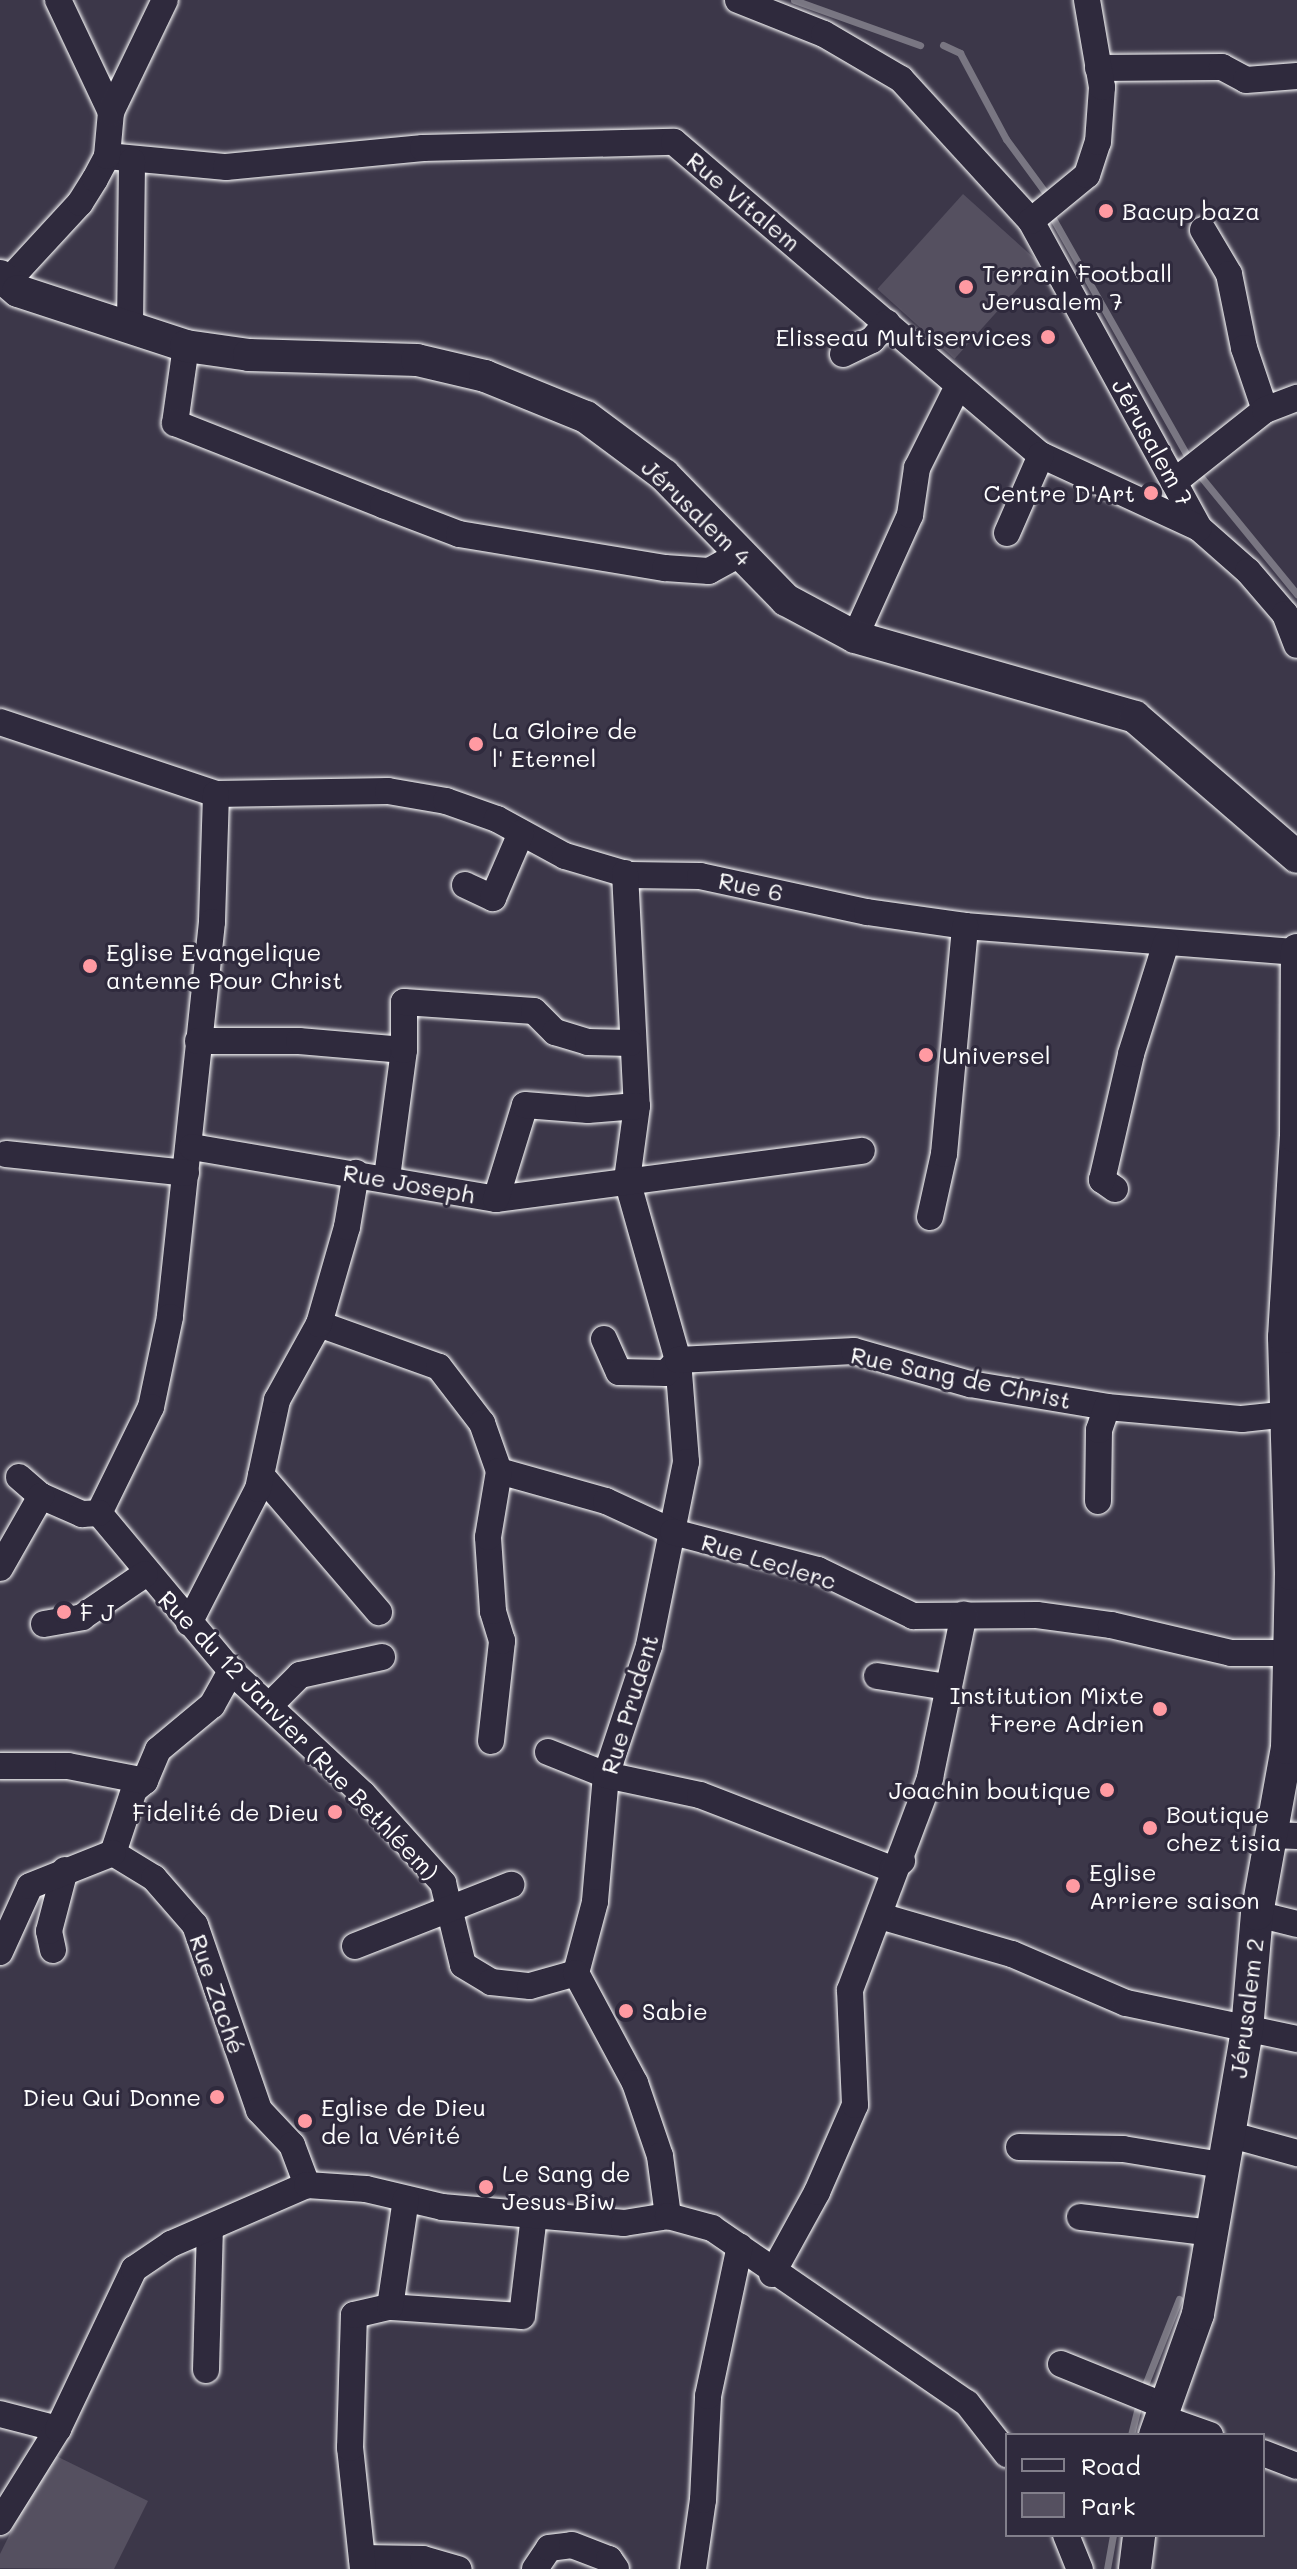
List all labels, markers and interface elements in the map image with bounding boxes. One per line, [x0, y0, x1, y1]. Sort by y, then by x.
street label: Rue Vitalem [681, 145, 807, 257]
place label: Bacup baza [1122, 197, 1260, 225]
marker: Bacup baza [1097, 202, 1115, 220]
place label: Terrain Football Jerusalem 7 [982, 259, 1172, 315]
marker: Terrain Football Jerusalem 7 [957, 278, 975, 296]
place label: Elisseau Multiservices [776, 323, 1032, 351]
marker: Elisseau Multiservices [1039, 328, 1057, 346]
street label: Jérusalem 7 [1106, 373, 1200, 511]
street label: Jérusalem 4 [636, 452, 758, 572]
place label: Centre D'Art [984, 479, 1135, 507]
marker: Centre D'Art [1142, 484, 1160, 502]
place label: La Gloire de l' Eternel [492, 716, 637, 772]
marker: La Gloire de l' Eternel [467, 735, 485, 753]
street label: Rue 6 [716, 865, 786, 907]
place label: Eglise Evangelique antenne Pour Christ [106, 938, 343, 994]
marker: Eglise Evangelique antenne Pour Christ [81, 957, 99, 975]
place label: Universel [942, 1041, 1051, 1069]
marker: Universel [917, 1046, 935, 1064]
street label: Rue Joseph [341, 1157, 477, 1209]
street label: Rue Sang de Christ [848, 1340, 1074, 1414]
street label: Rue Leclerc [698, 1527, 840, 1595]
street label: Rue du 12 Janvier (Rue Bethléem) [153, 1584, 445, 1886]
place label: F J [80, 1598, 114, 1626]
marker: F J [55, 1603, 73, 1621]
street label: Rue Prudent [594, 1631, 664, 1777]
place label: Institution Mixte Frere Adrien [950, 1681, 1144, 1737]
marker: Institution Mixte Frere Adrien [1151, 1700, 1169, 1718]
place label: Joachin boutique [889, 1776, 1091, 1804]
marker: Joachin boutique [1098, 1781, 1116, 1799]
place label: Fidelité de Dieu [132, 1798, 319, 1826]
place label: Boutique chez tisia [1166, 1800, 1281, 1856]
marker: Fidelité de Dieu [326, 1803, 344, 1821]
marker: Boutique chez tisia [1141, 1819, 1159, 1837]
place label: Eglise Arriere saison [1089, 1858, 1260, 1914]
marker: Eglise Arriere saison [1064, 1877, 1082, 1895]
street label: Rue Zaché [184, 1930, 252, 2058]
street label: Jérusalem 2 [1223, 1936, 1269, 2080]
place label: Sabie [642, 1997, 708, 2025]
marker: Sabie [617, 2002, 635, 2020]
place label: Dieu Qui Donne [22, 2083, 201, 2111]
marker: Dieu Qui Donne [208, 2088, 226, 2106]
place label: Eglise de Dieu de la Vérité [321, 2093, 486, 2149]
marker: Eglise de Dieu de la Vérité [296, 2112, 314, 2130]
place label: Le Sang de Jesus Biw [502, 2159, 631, 2215]
marker: Le Sang de Jesus Biw [477, 2178, 495, 2196]
legend [1005, 2433, 1265, 2537]
text: Road [1081, 2450, 1141, 2481]
text: Park [1081, 2490, 1135, 2521]

